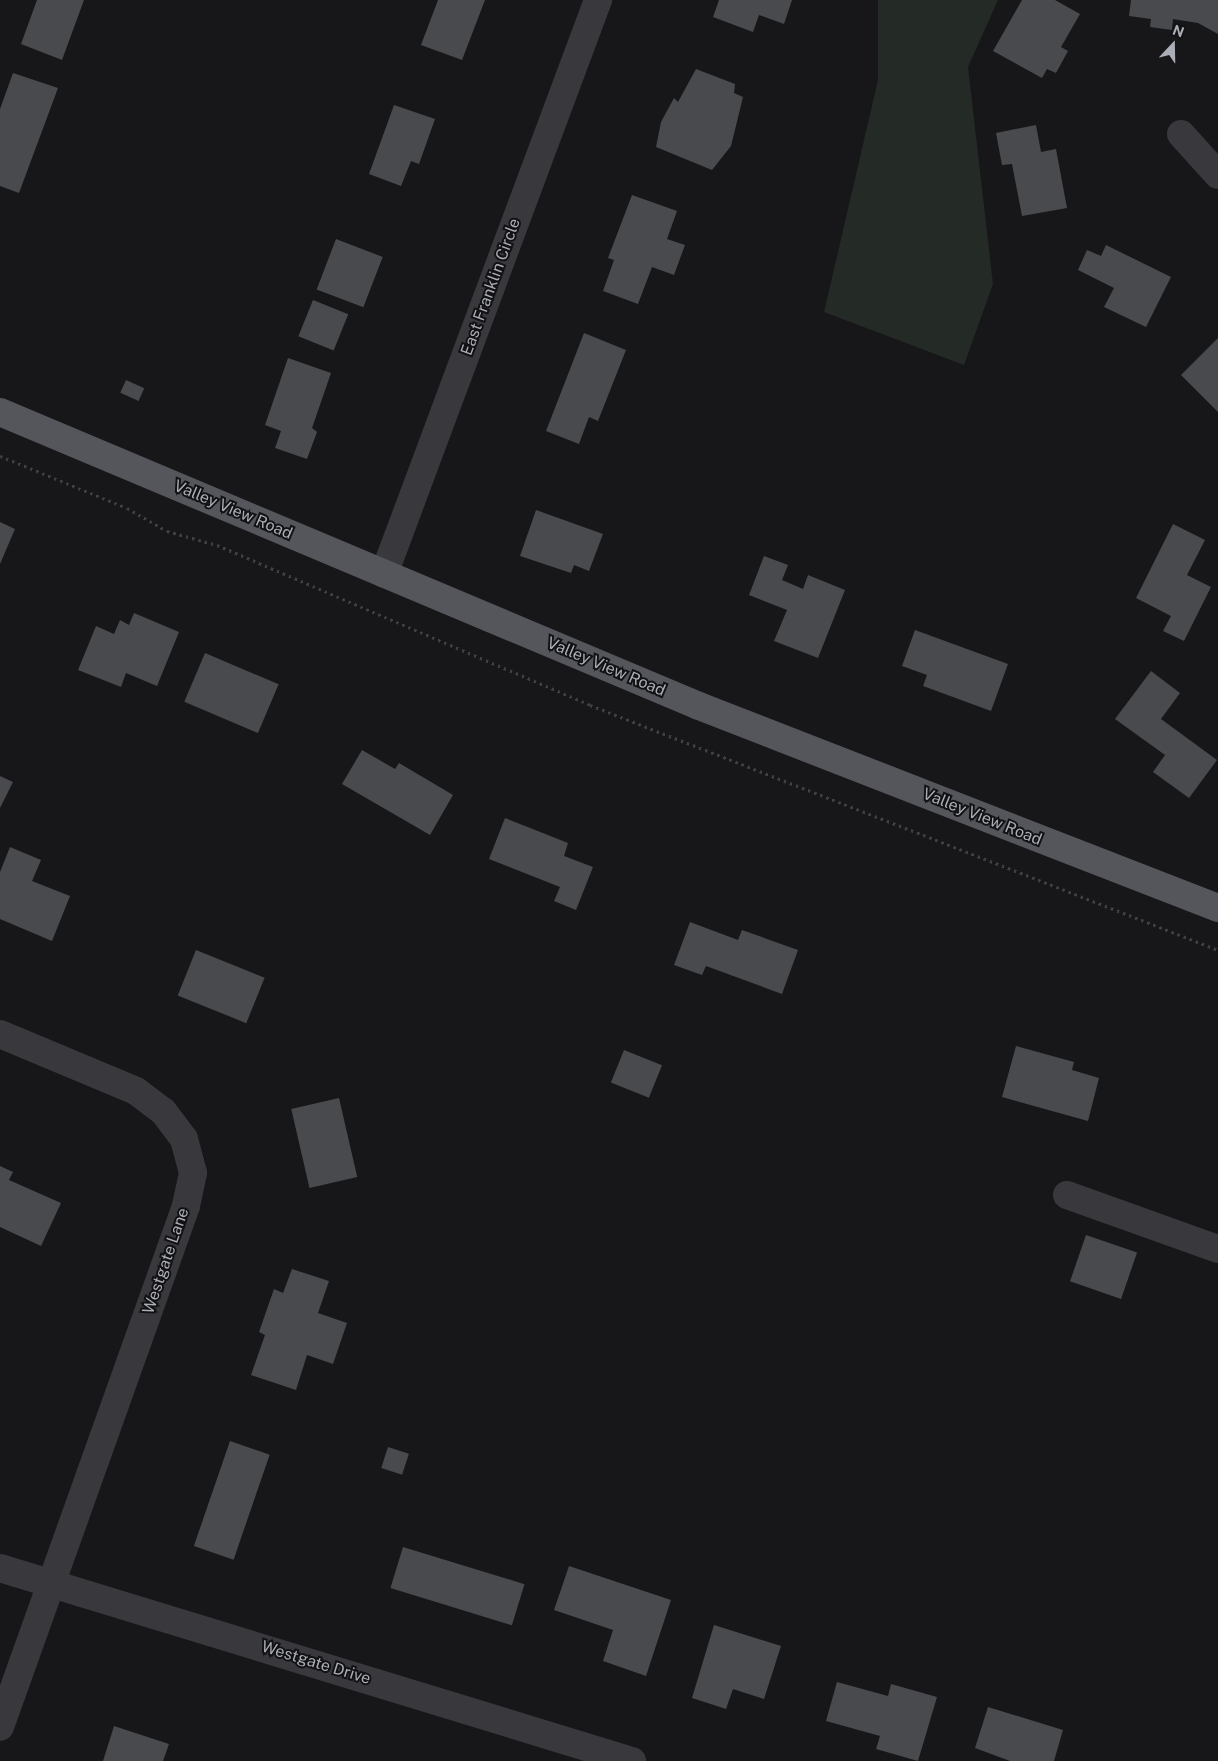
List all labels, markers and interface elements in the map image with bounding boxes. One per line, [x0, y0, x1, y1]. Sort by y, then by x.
north arrow [1148, 20, 1198, 70]
text: N [1170, 22, 1186, 40]
street label: East Franklin Circle [457, 216, 525, 358]
street label: Valley View Road [171, 476, 295, 544]
street label: Valley View Road [544, 633, 668, 701]
street label: Valley View Road [919, 784, 1045, 850]
street label: Westgate Lane [139, 1205, 193, 1317]
street label: Westgate Drive [259, 1637, 373, 1689]

